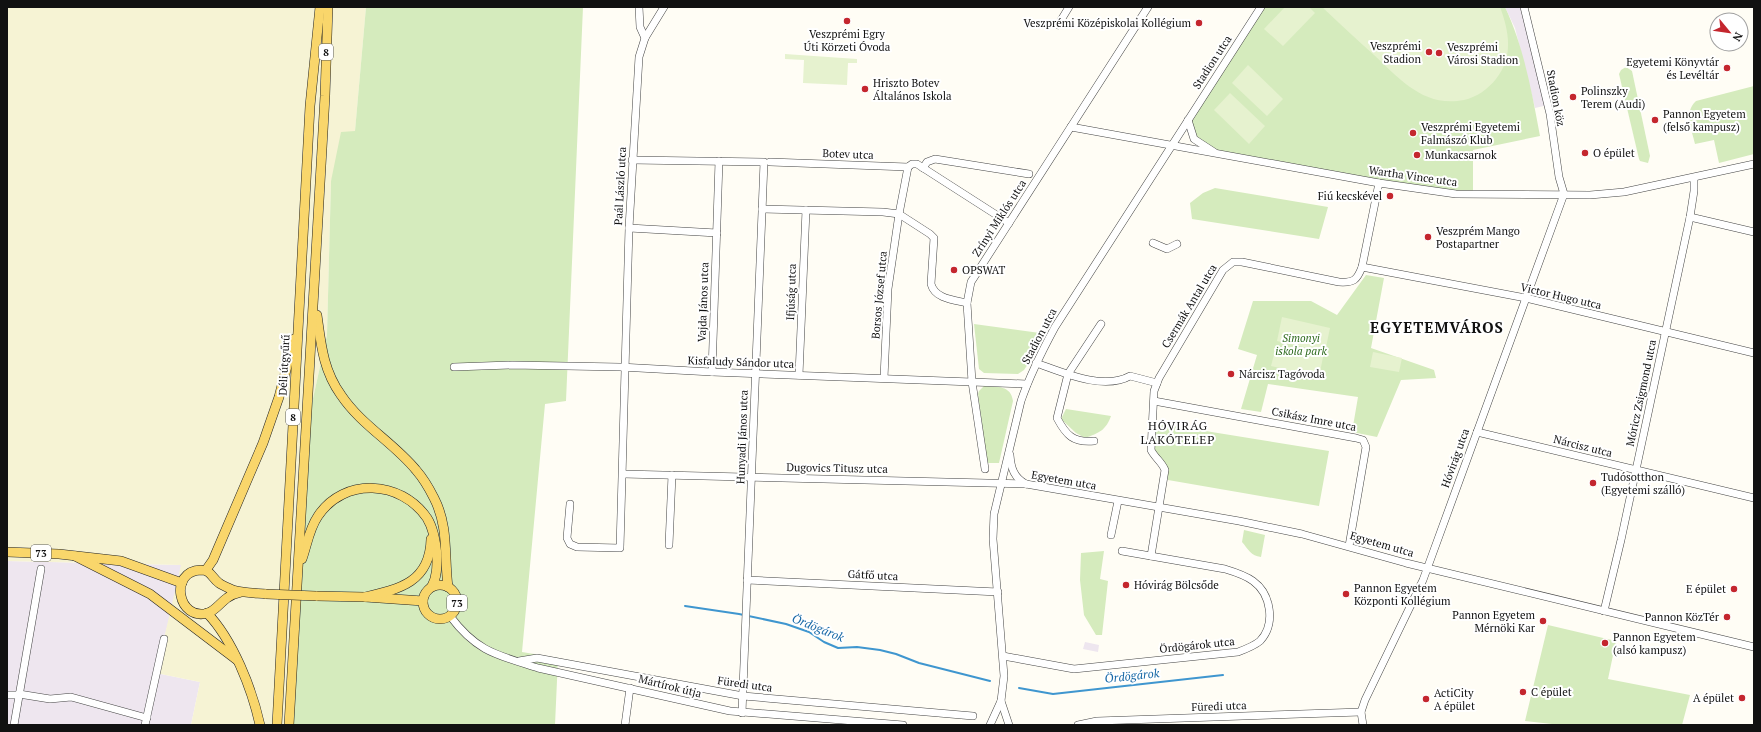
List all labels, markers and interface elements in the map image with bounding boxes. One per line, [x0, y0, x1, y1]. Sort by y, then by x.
north arrow [1709, 12, 1749, 52]
marker: Veszprémi Egry Úti Körzeti Óvoda [842, 16, 852, 26]
place label: Veszprémi Középiskolai Kollégium [1024, 16, 1191, 30]
marker: Veszprémi Középiskolai Kollégium [1194, 18, 1204, 28]
place label: Veszprémi Egry Úti Körzeti Óvoda [804, 27, 891, 54]
text: N [1729, 30, 1746, 44]
street label: Stadion utca [1189, 32, 1235, 92]
place label: Veszprémi Stadion [1370, 39, 1421, 66]
place label: Veszprémi Városi Stadion [1447, 40, 1519, 67]
road number: 8 [319, 44, 333, 60]
marker: Veszprémi Stadion [1424, 47, 1434, 57]
marker: Veszprémi Városi Stadion [1434, 48, 1444, 58]
place label: Egyetemi Könyvtár és Levéltár [1626, 55, 1720, 82]
marker: Egyetemi Könyvtár és Levéltár [1722, 63, 1732, 73]
street label: Stadion köz [1544, 69, 1568, 127]
place label: Hriszto Botev Általános Iskola [873, 76, 952, 103]
marker: Hriszto Botev Általános Iskola [860, 84, 870, 94]
place label: Polinszky Terem (Audi) [1581, 84, 1646, 111]
marker: Polinszky Terem (Audi) [1568, 92, 1578, 102]
place label: Pannon Egyetem (felső kampusz) [1663, 107, 1746, 134]
marker: Pannon Egyetem (felső kampusz) [1650, 115, 1660, 125]
place label: Veszprémi Egyetemi Falmászó Klub [1421, 120, 1520, 147]
marker: Veszprémi Egyetemi Falmászó Klub [1408, 128, 1418, 138]
street label: Paál László utca [611, 146, 629, 226]
street label: Botev utca [822, 146, 874, 162]
place label: O épület [1593, 146, 1635, 160]
place label: Munkacsarnok [1425, 148, 1497, 162]
marker: O épület [1580, 148, 1590, 158]
marker: Munkacsarnok [1412, 150, 1422, 160]
street label: Wartha Vince utca [1368, 163, 1459, 189]
street label: Zrínyi Miklós utca [969, 177, 1029, 259]
place label: Fiú kecskével [1318, 189, 1382, 203]
marker: Fiú kecskével [1385, 191, 1395, 201]
place label: Veszprém Mango Postapartner [1436, 224, 1520, 251]
marker: Veszprém Mango Postapartner [1423, 232, 1433, 242]
street label: Borsos József utca [868, 250, 890, 340]
street label: Vajda János utca [695, 261, 711, 342]
street label: Csermák Antal utca [1158, 261, 1220, 351]
street label: Ifjúság utca [783, 263, 799, 321]
place label: OPSWAT [962, 263, 1005, 277]
marker: OPSWAT [949, 265, 959, 275]
street label: Victor Hugo utca [1519, 280, 1603, 312]
street label: Stadion utca [1018, 305, 1060, 366]
district label: EGYETEMVÁROS [1370, 317, 1504, 337]
park label: Simonyi iskola park [1275, 331, 1327, 358]
street label: Déli útgyűrű [275, 333, 293, 396]
street label: Móricz Zsigmond utca [1623, 338, 1659, 448]
street label: Kisfaludy Sándor utca [687, 353, 795, 371]
place label: Nárcisz Tagóvoda [1239, 367, 1325, 381]
marker: Nárcisz Tagóvoda [1226, 369, 1236, 379]
street label: Hunyadi János utca [733, 389, 751, 484]
street label: Csikász Imre utca [1270, 404, 1358, 434]
road number: 8 [286, 409, 300, 425]
district label: HÓVIRÁG LAKÓTELEP [1141, 418, 1215, 447]
street label: Hóvirág utca [1438, 426, 1472, 490]
street label: Nárcisz utca [1552, 432, 1614, 460]
street label: Dugovics Titusz utca [786, 460, 888, 476]
street label: Egyetem utca [1030, 467, 1098, 493]
place label: Tudósotthon (Egyetemi szálló) [1601, 470, 1685, 497]
marker: Tudósotthon (Egyetemi szálló) [1588, 478, 1598, 488]
street label: Egyetem utca [1348, 528, 1416, 560]
road number: 73 [31, 545, 51, 561]
street label: Gátfő utca [847, 567, 899, 583]
place label: Hóvirág Bölcsőde [1134, 578, 1219, 592]
marker: Hóvirág Bölcsőde [1121, 580, 1131, 590]
place label: Pannon Egyetem Központi Kollégium [1354, 581, 1451, 608]
place label: E épület [1686, 582, 1726, 596]
marker: E épület [1729, 584, 1739, 594]
marker: Pannon Egyetem Központi Kollégium [1341, 589, 1351, 599]
road number: 73 [447, 595, 467, 611]
place label: Pannon Egyetem Mérnöki Kar [1452, 608, 1536, 635]
water label: Ördögárok [790, 610, 847, 645]
place label: Pannon KözTér [1645, 610, 1720, 624]
marker: Pannon KözTér [1722, 612, 1732, 622]
marker: Pannon Egyetem Mérnöki Kar [1538, 616, 1548, 626]
place label: Pannon Egyetem (alsó kampusz) [1613, 630, 1696, 657]
street label: Ördögárok utca [1159, 634, 1236, 656]
marker: Pannon Egyetem (alsó kampusz) [1600, 638, 1610, 648]
water label: Ördögárok [1104, 665, 1160, 686]
street label: Mártírok útja [637, 671, 703, 701]
street label: Füredi utca [717, 673, 774, 695]
place label: C épület [1531, 685, 1572, 699]
place label: ActiCity A épület [1434, 686, 1475, 713]
marker: C épület [1518, 687, 1528, 697]
place label: A épület [1693, 691, 1734, 705]
marker: A épület [1737, 693, 1747, 703]
marker: ActiCity A épület [1421, 694, 1431, 704]
street label: Füredi utca [1191, 698, 1247, 714]

